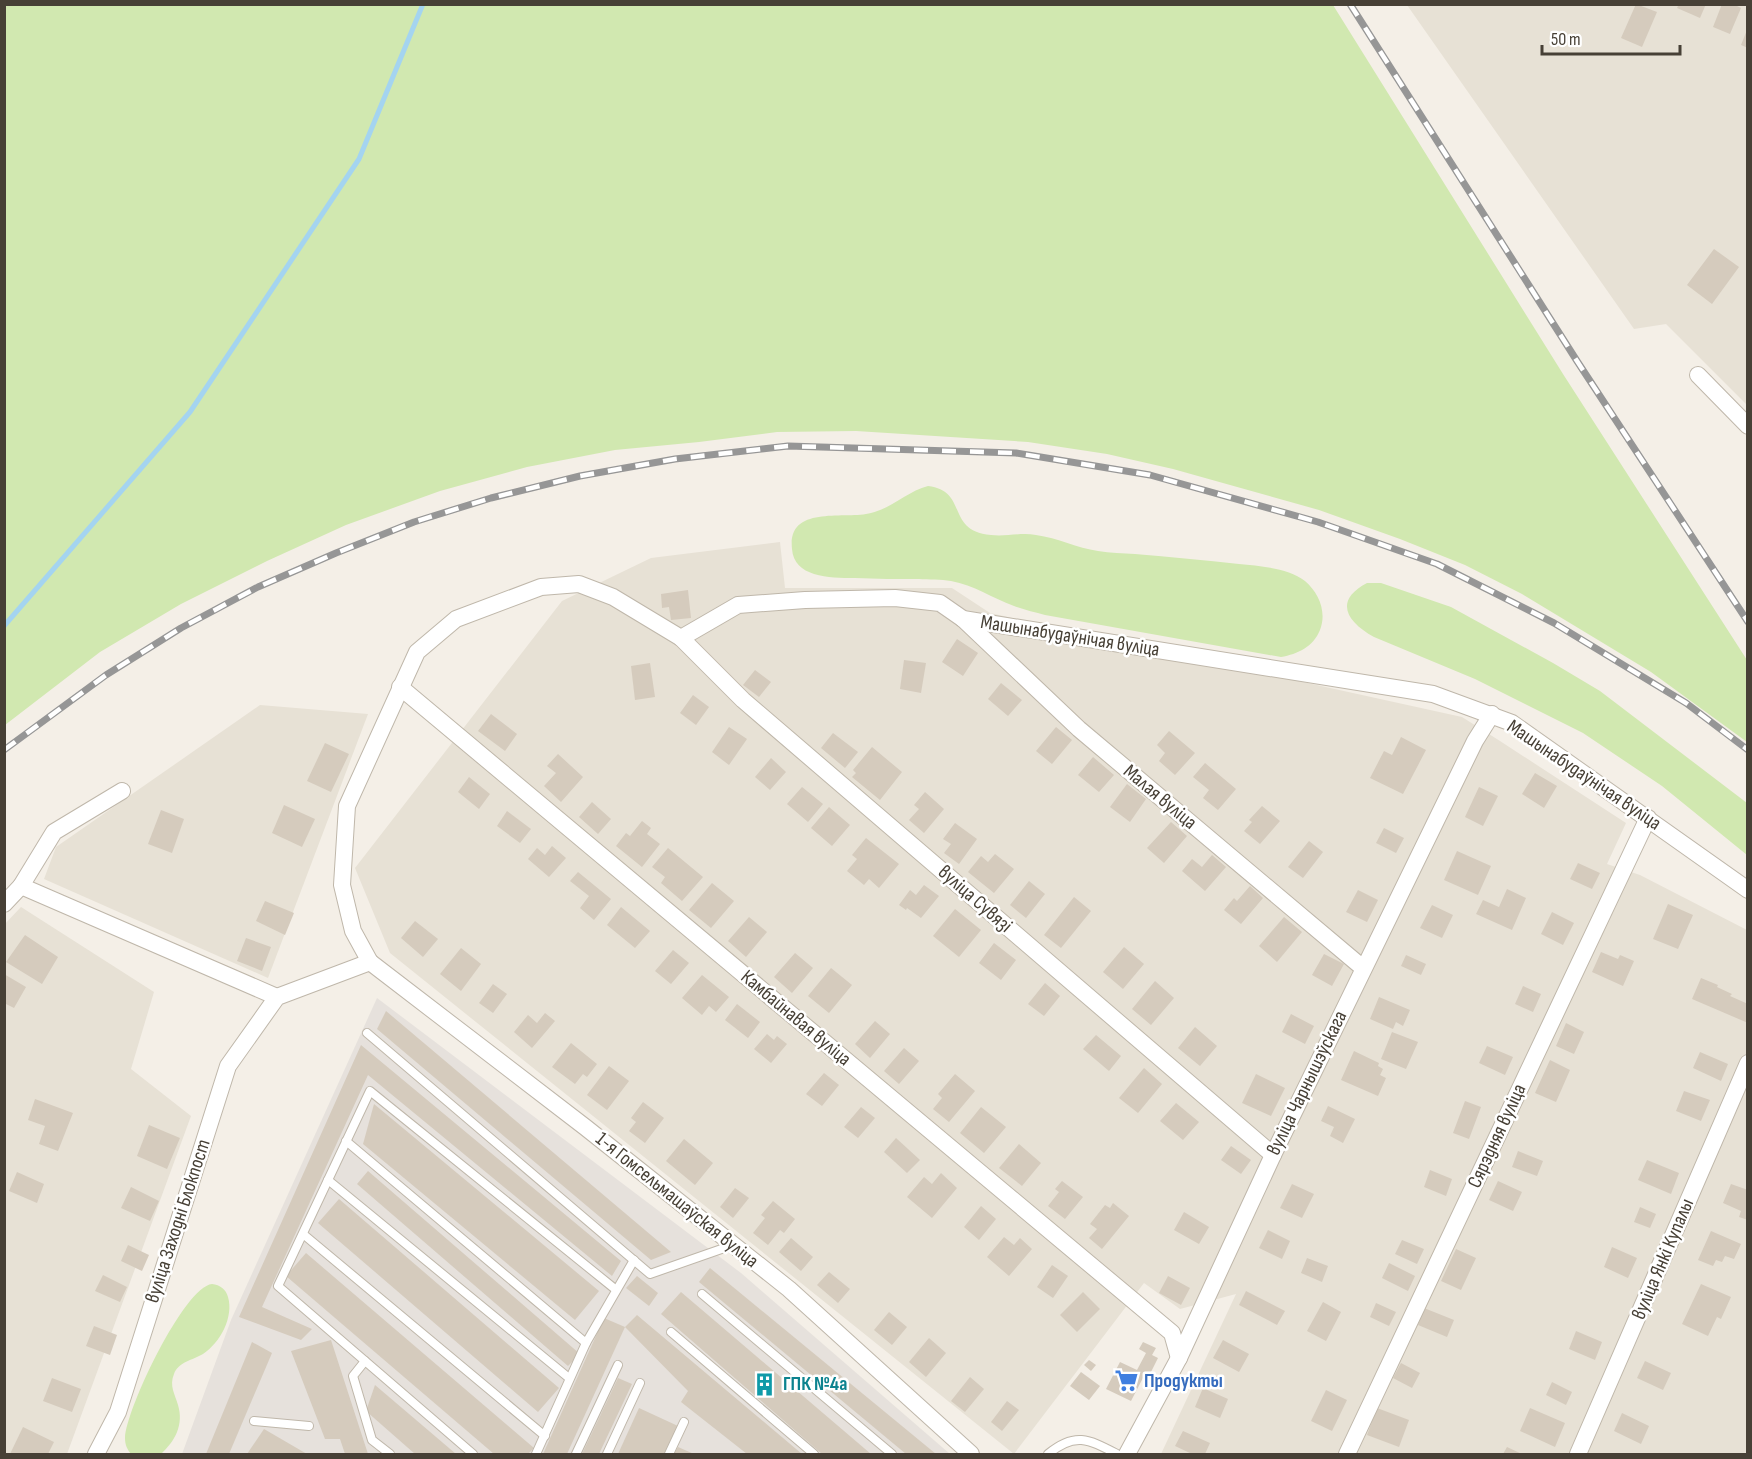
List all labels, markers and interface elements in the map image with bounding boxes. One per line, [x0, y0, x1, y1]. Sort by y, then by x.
scale bar [1542, 18, 1680, 56]
text: 50 m [1551, 29, 1581, 50]
street label: Машынабудаўнічая вуліца [979, 610, 1161, 662]
street label: Машынабудаўнічая вуліца [1502, 714, 1666, 836]
street label: Малая вуліца [1118, 759, 1202, 835]
street label: вуліца Сувязі [933, 860, 1017, 938]
street label: Камбайнавая вуліца [736, 965, 856, 1071]
street label: вуліца Чарнышэўскага [1262, 1007, 1352, 1159]
street label: Сярэдняя вуліца [1462, 1080, 1532, 1192]
street label: 1-я Гомсельмашаўская вуліца [591, 1127, 763, 1273]
street label: вуліца Заходні Блокпост [140, 1136, 216, 1306]
street label: вуліца Янкі Купалы [1627, 1195, 1699, 1323]
supermarket icon: Продукты [1113, 1368, 1139, 1394]
place label: Продукты [1144, 1369, 1223, 1393]
building icon: ГПК №4а [752, 1371, 778, 1397]
place label: ГПК №4а [783, 1372, 847, 1396]

